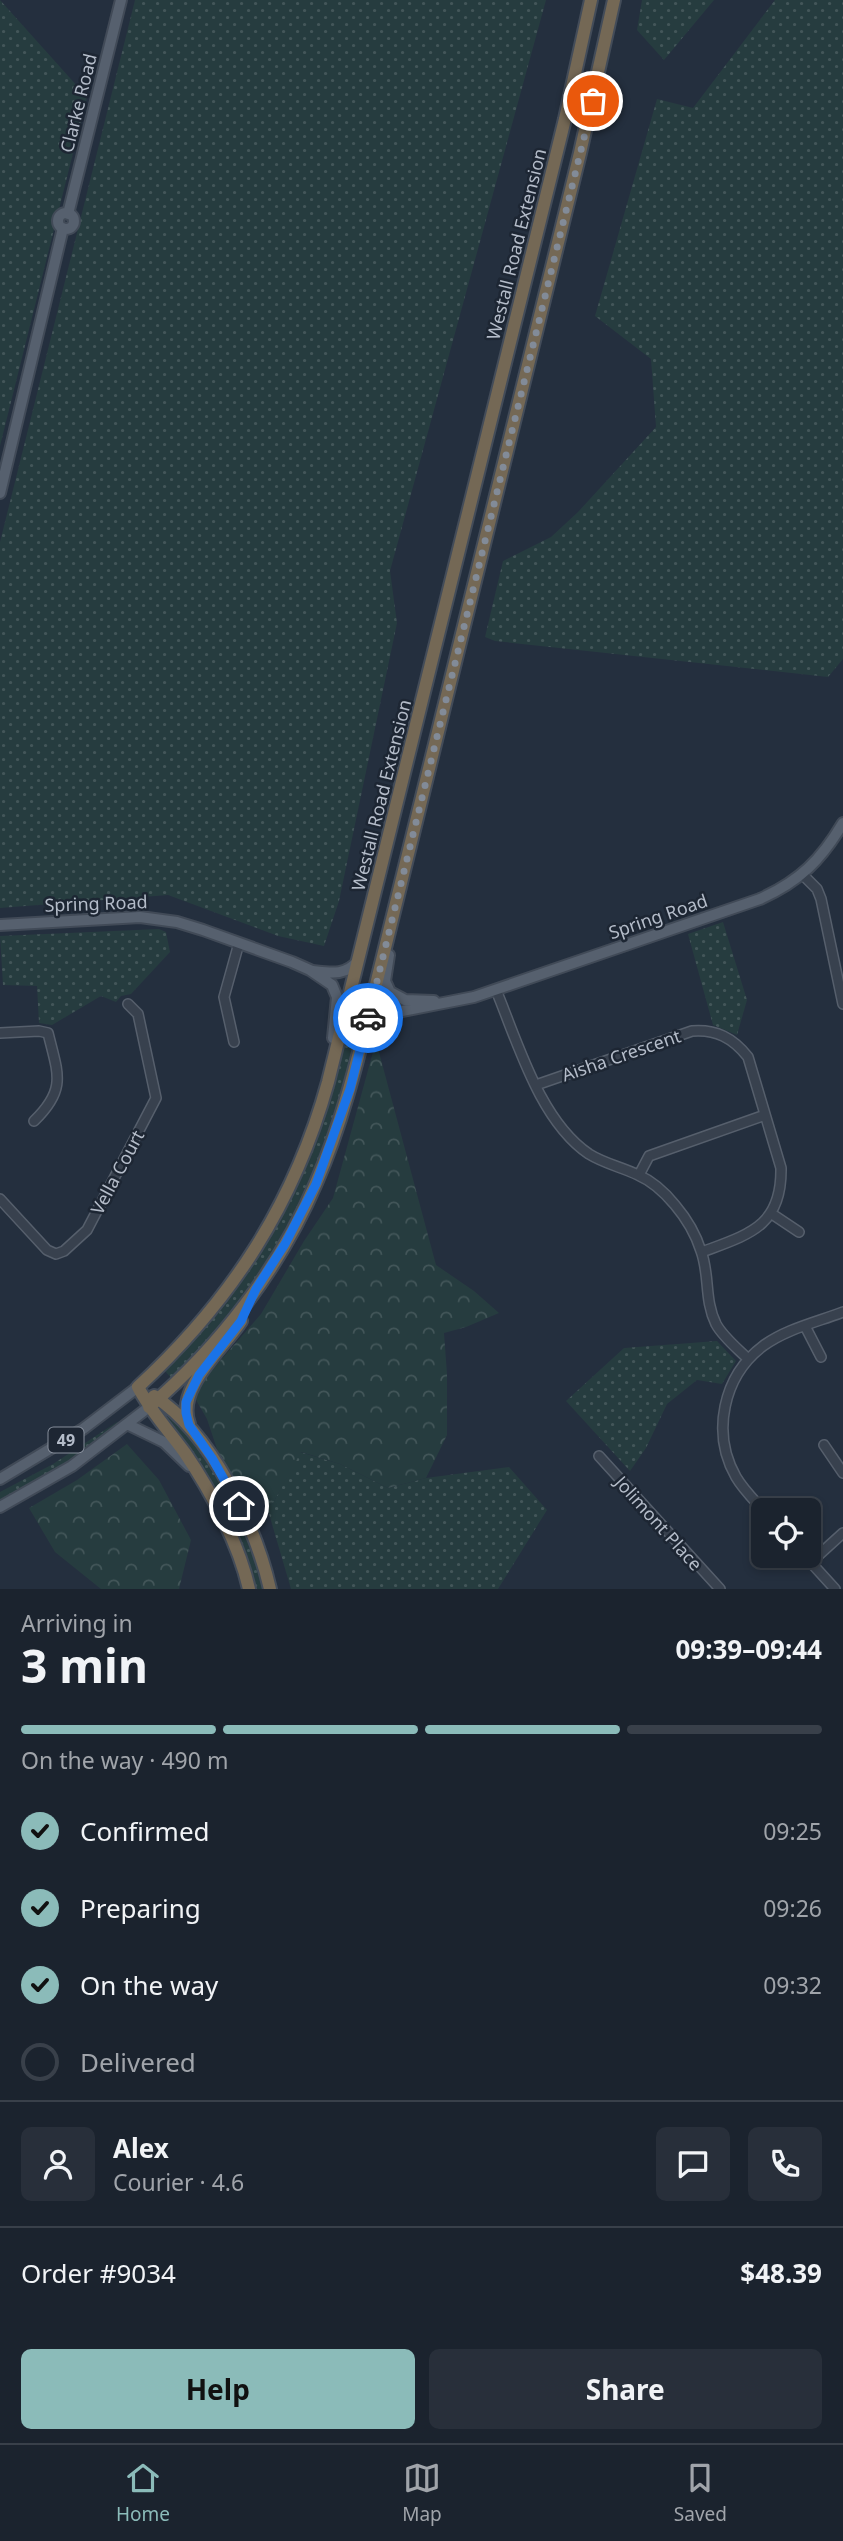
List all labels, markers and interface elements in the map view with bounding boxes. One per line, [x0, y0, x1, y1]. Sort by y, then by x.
street label: Clarke Road [54, 51, 102, 155]
pin [563, 71, 623, 131]
icon: bag [574, 82, 612, 120]
street label: Westall Road Extension [481, 146, 551, 342]
street label: Westall Road Extension [346, 697, 416, 893]
street label: Spring Road [605, 888, 711, 944]
street label: Spring Road [44, 889, 148, 917]
courier [333, 983, 403, 1053]
icon: car [349, 999, 387, 1037]
street label: Aisha Crescent [558, 1023, 684, 1087]
street label: Vella Court [85, 1125, 149, 1218]
road number: 49 [48, 1428, 84, 1452]
street label: Jolimont Place [609, 1469, 708, 1575]
pin [209, 1476, 269, 1536]
icon: home [220, 1487, 258, 1525]
map controls [751, 1498, 821, 1568]
button: locate [751, 1498, 821, 1568]
text: Arriving in [21, 1607, 133, 1639]
text: 09:39–09:44 [675, 1631, 822, 1667]
text: 3 min [21, 1634, 148, 1696]
text: On the way · 490 m [21, 1744, 228, 1776]
icon: check [21, 1812, 59, 1850]
text: Confirmed [80, 1813, 210, 1849]
text: 09:25 [763, 1815, 822, 1847]
icon: check [21, 1889, 59, 1927]
text: Preparing [80, 1890, 201, 1926]
text: 09:26 [763, 1892, 822, 1924]
icon: check [21, 1966, 59, 2004]
text: On the way [80, 1967, 218, 2003]
text: 09:32 [763, 1969, 822, 2001]
text: Delivered [80, 2044, 196, 2080]
button: person [21, 2127, 95, 2201]
button: chat [656, 2127, 730, 2201]
button: phone [748, 2127, 822, 2201]
text: Alex [113, 2130, 169, 2166]
text: Courier · 4.6 [113, 2166, 244, 2198]
text: Order #9034 [21, 2255, 176, 2291]
text: $48.39 [740, 2255, 822, 2291]
button: Help [21, 2349, 415, 2429]
button: Share [429, 2349, 822, 2429]
tab: Home [116, 2459, 170, 2527]
tab: Map [402, 2459, 442, 2527]
tab: Saved [674, 2459, 727, 2527]

